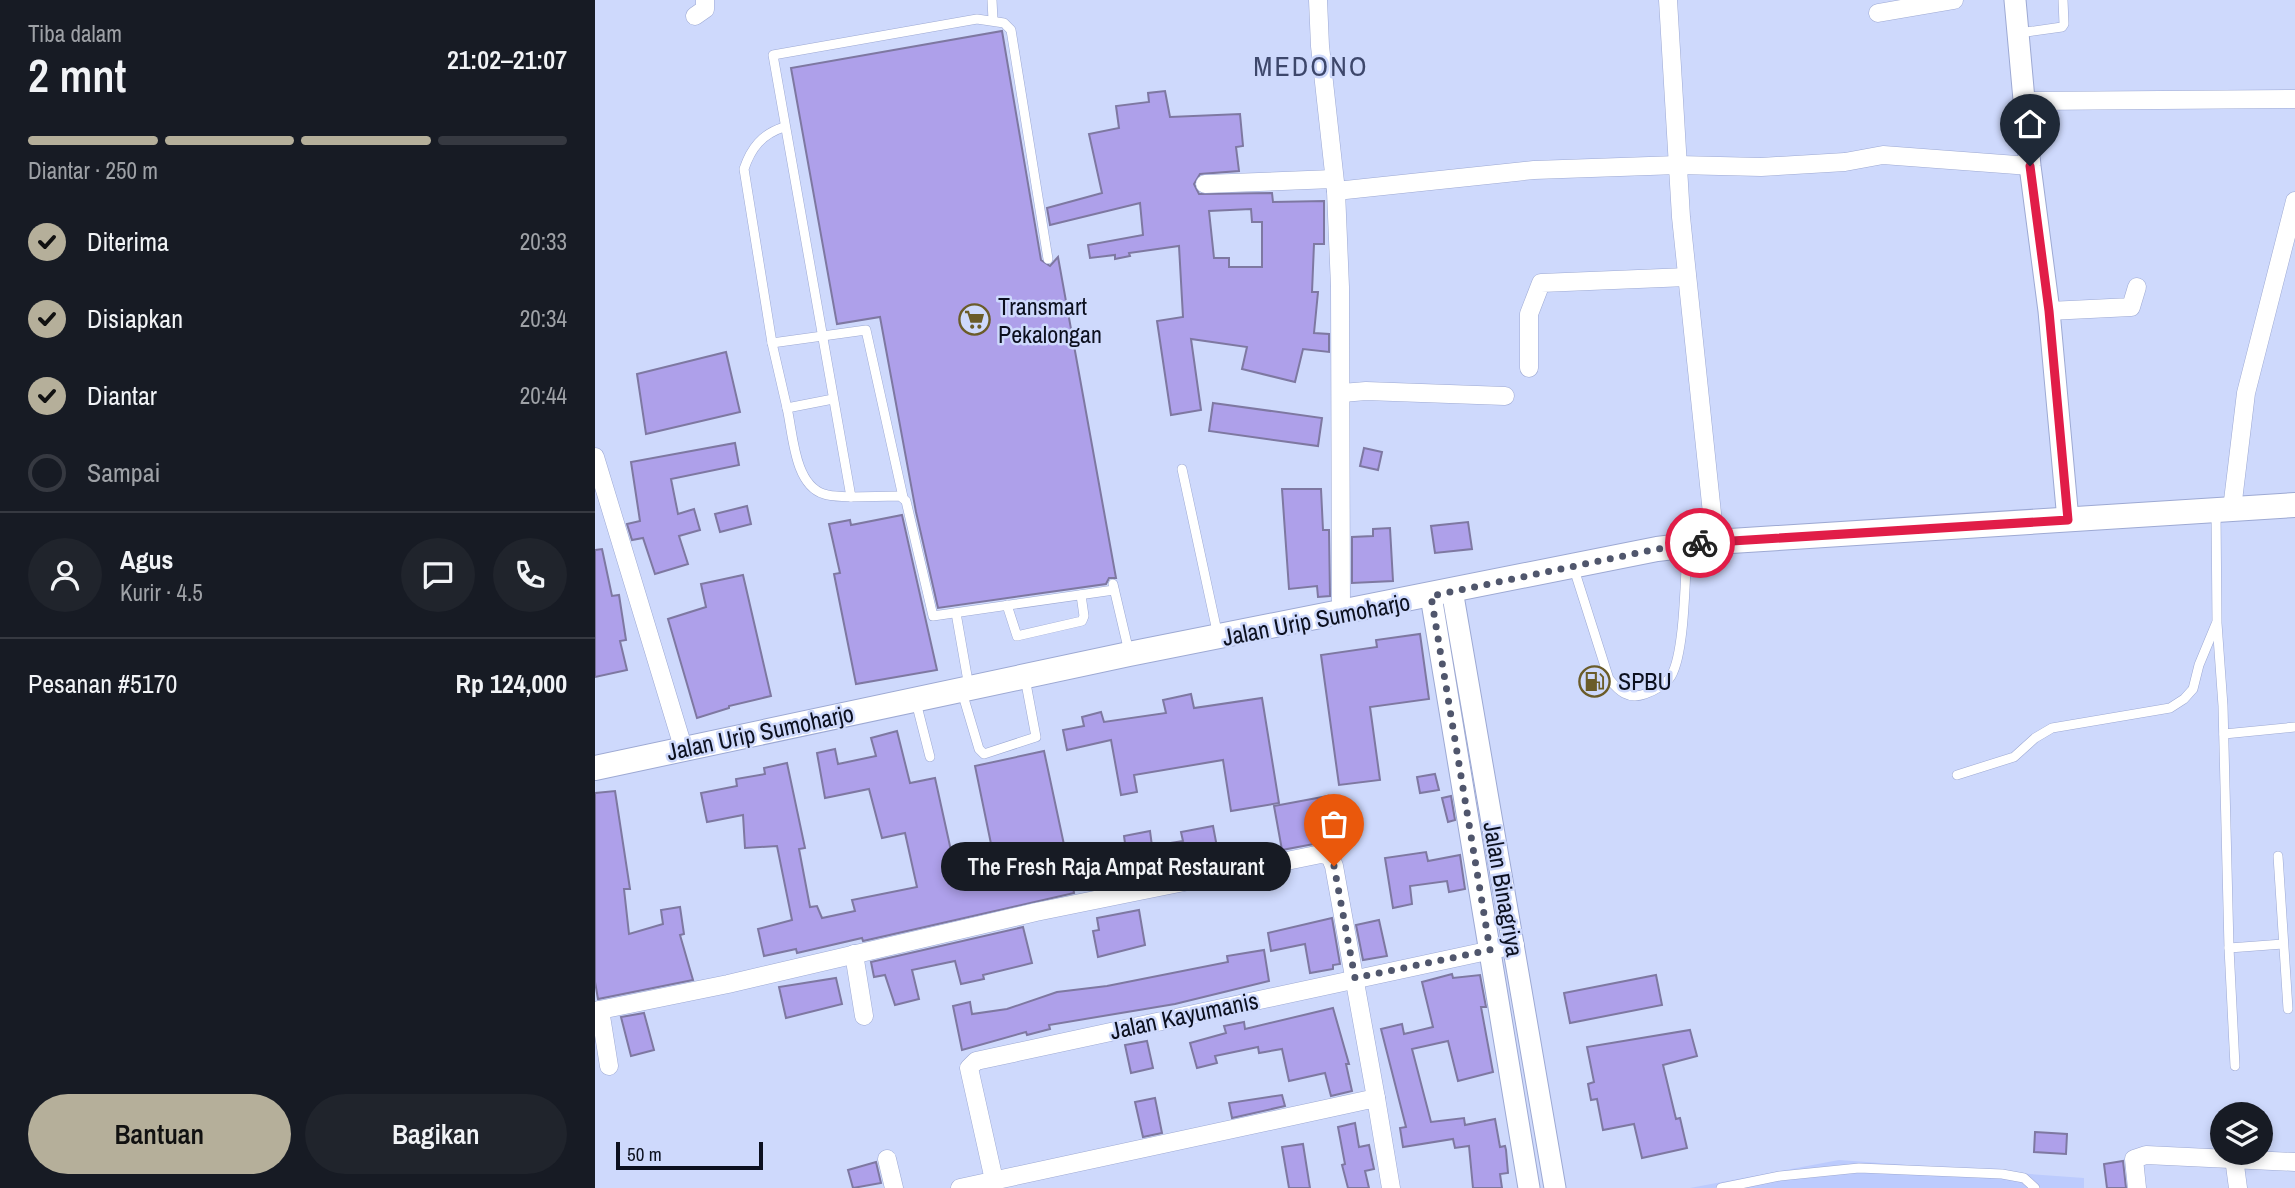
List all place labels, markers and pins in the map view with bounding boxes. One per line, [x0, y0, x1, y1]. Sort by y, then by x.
pin [2000, 94, 2060, 166]
place label: Transmart Pekalongan [998, 290, 1102, 350]
supermarket icon: Transmart Pekalongan [958, 303, 992, 337]
fuel station icon: SPBU [1578, 664, 1612, 698]
place label: SPBU [1618, 665, 1672, 697]
pin [1304, 794, 1364, 866]
callout: The Fresh Raja Ampat Restaurant [942, 842, 1292, 890]

